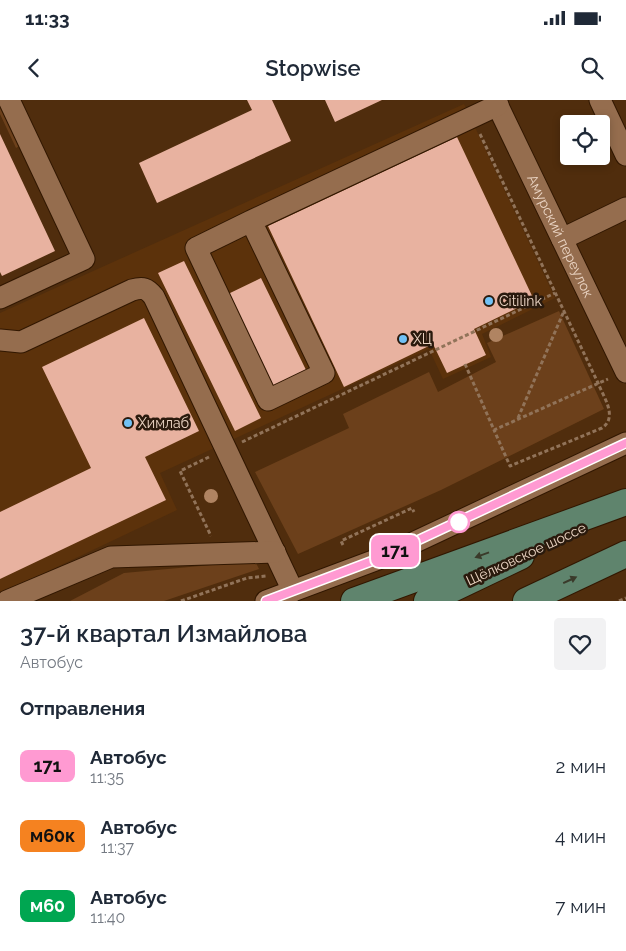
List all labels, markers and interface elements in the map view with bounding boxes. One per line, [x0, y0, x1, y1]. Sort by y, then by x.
text: 11:33 [25, 7, 70, 29]
icon: back [20, 54, 48, 82]
icon: search [578, 54, 606, 82]
text: Stopwise [265, 55, 361, 81]
map controls [560, 115, 610, 165]
button: locate [560, 115, 610, 165]
street label: Амурский переулок [524, 172, 597, 300]
place label: Citilink [499, 293, 542, 309]
marker: Citilink [483, 295, 495, 307]
place label: ХЦ [413, 331, 432, 347]
marker: ХЦ [397, 333, 409, 345]
place label: Химлаб [138, 415, 189, 431]
marker: Химлаб [122, 417, 134, 429]
unlabelled marker [448, 511, 470, 533]
street label: Щёлковское шоссе [464, 519, 588, 589]
line badge: 171 [366, 535, 424, 567]
text: 171 [381, 540, 409, 561]
one-way arrow [474, 552, 489, 559]
one-way arrow [563, 576, 577, 584]
button: heart [554, 618, 606, 670]
text: 37-й квартал Измайлова [20, 619, 307, 648]
text: Автобус [20, 653, 83, 672]
text: Отправления [20, 697, 145, 719]
text: Автобус [90, 746, 167, 768]
text: 171 [34, 755, 61, 776]
text: 2 мин [556, 755, 606, 777]
text: 11:35 [90, 768, 124, 787]
text: Автобус [100, 816, 177, 838]
text: м60к [30, 825, 75, 846]
text: 4 мин [555, 825, 606, 847]
text: 11:37 [100, 838, 134, 857]
text: Автобус [90, 886, 167, 908]
text: м60 [30, 895, 65, 916]
text: 7 мин [555, 895, 606, 917]
text: 11:40 [90, 908, 125, 927]

